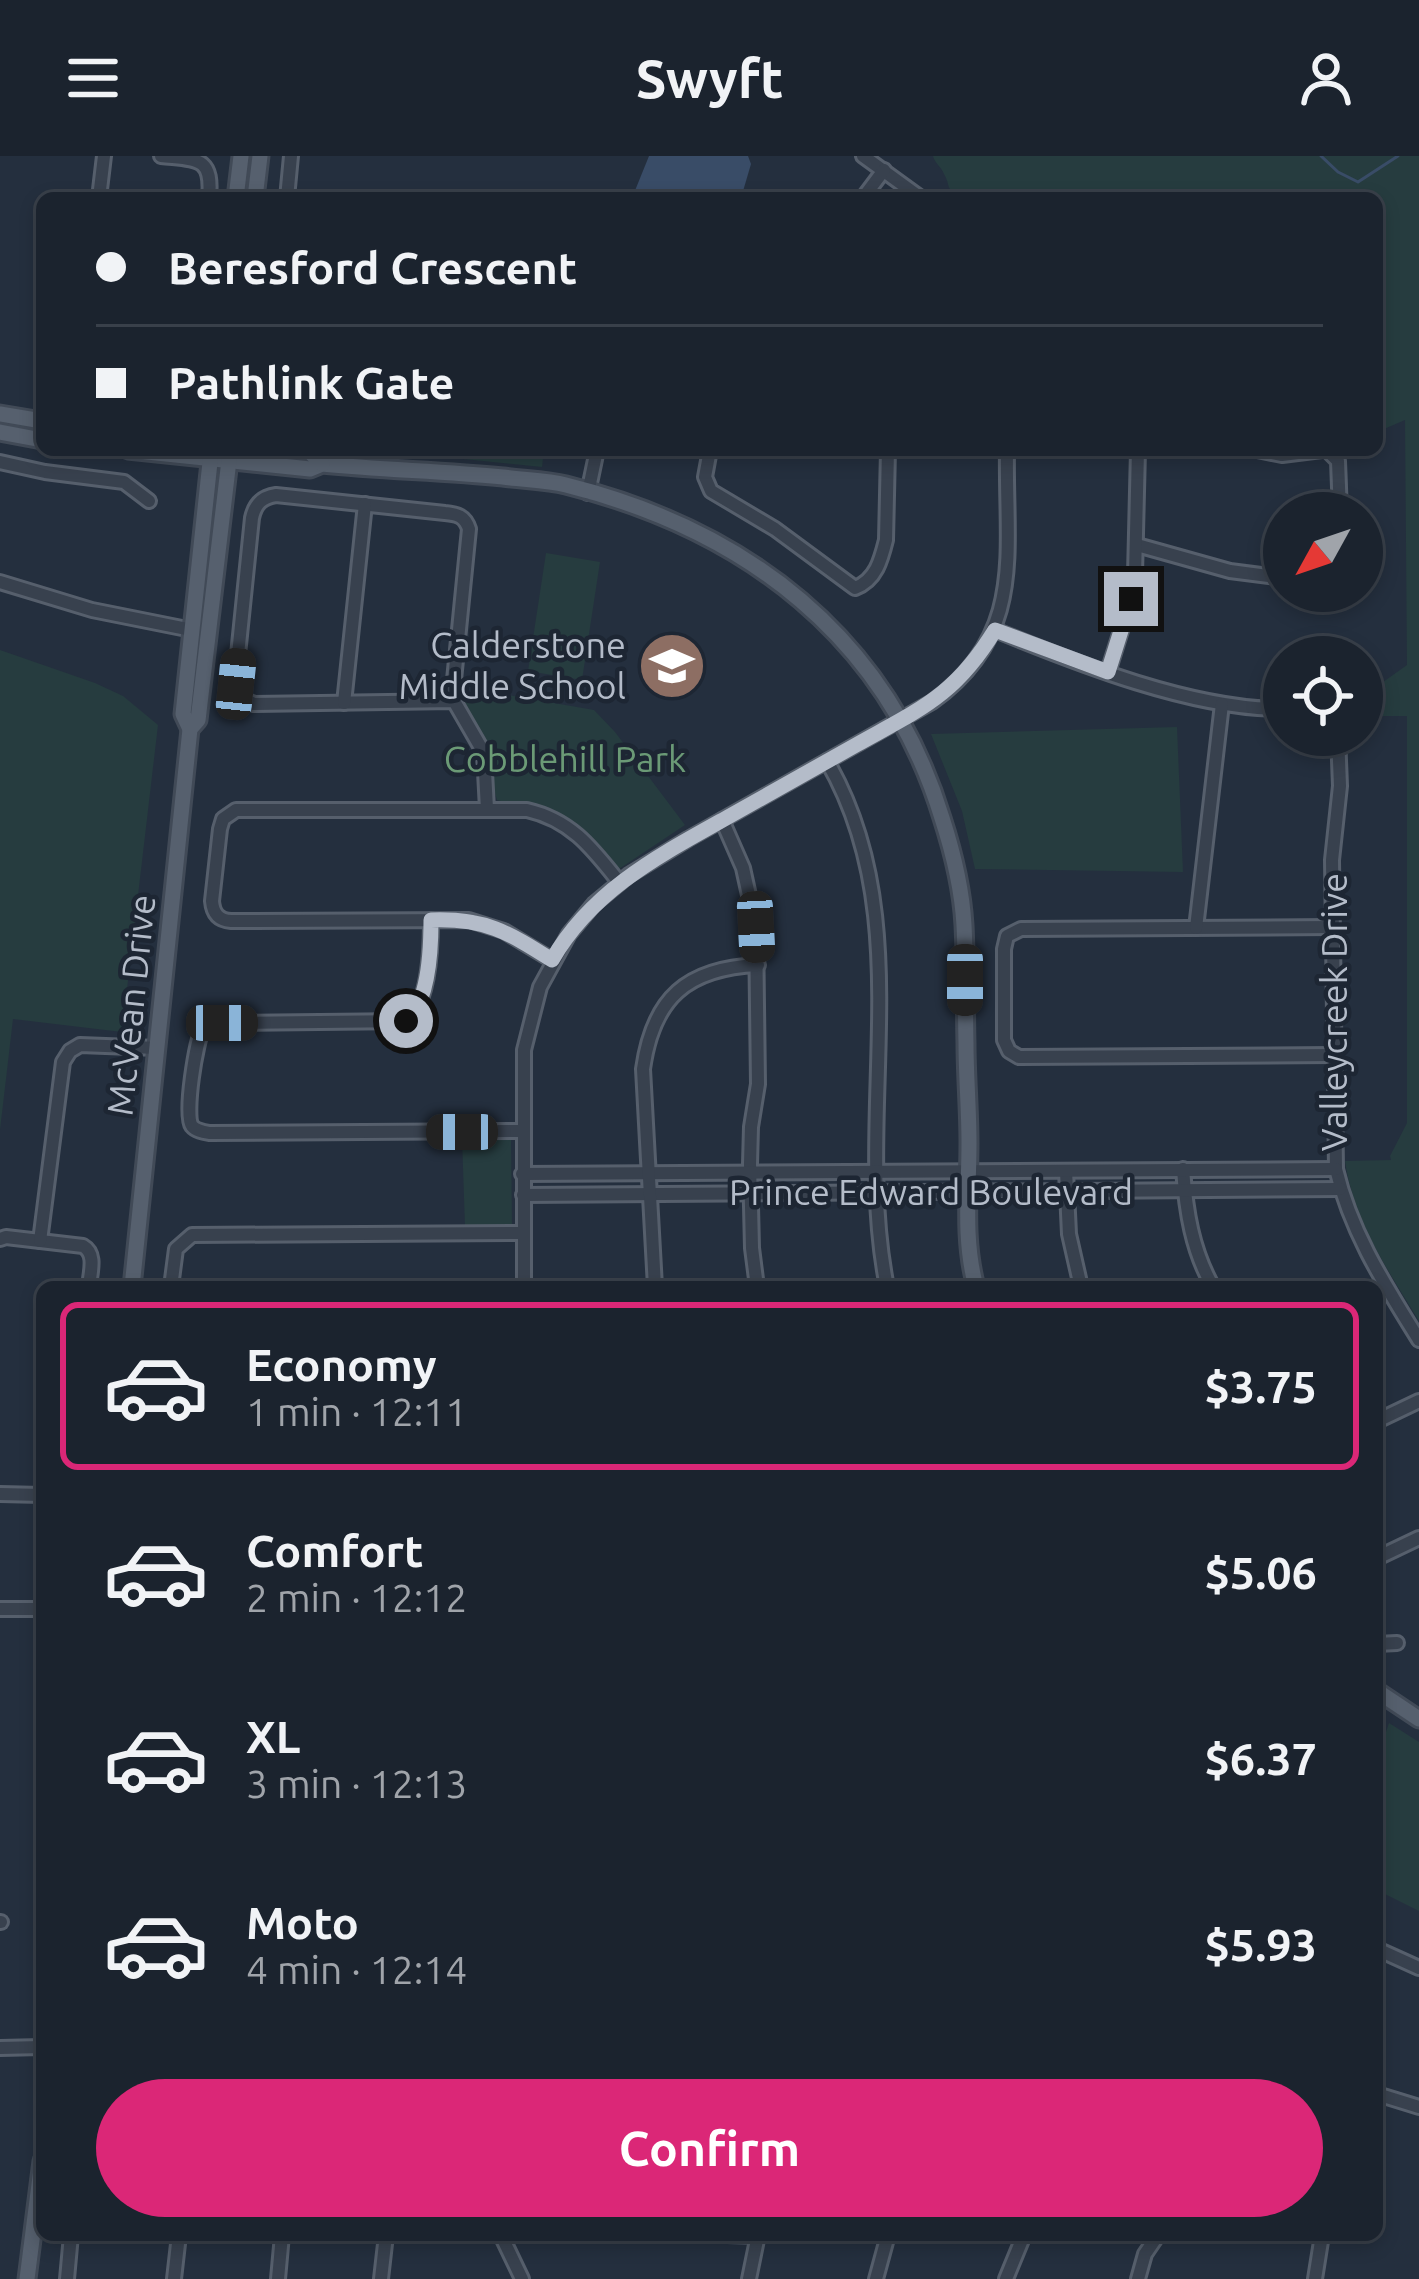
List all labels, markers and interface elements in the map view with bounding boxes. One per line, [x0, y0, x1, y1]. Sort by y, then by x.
icon: menu [60, 45, 126, 111]
icon: person [1293, 45, 1359, 111]
text: Swyft [636, 48, 783, 108]
text: Beresford Crescent [168, 242, 577, 293]
text: Pathlink Gate [168, 357, 454, 408]
north arrow [1263, 492, 1383, 612]
map controls [1263, 492, 1383, 756]
route end [1104, 572, 1158, 626]
place label: Calderstone Middle School [399, 624, 626, 706]
school or university icon: Calderstone Middle School [637, 631, 707, 701]
button: locate [1263, 636, 1383, 756]
car [214, 646, 258, 722]
park label: Cobblehill Park [444, 738, 686, 779]
street label: Valleycreek Drive [1313, 873, 1354, 1151]
car [736, 890, 776, 964]
street label: McVean Drive [99, 892, 162, 1117]
car [947, 944, 983, 1016]
route start [379, 994, 433, 1048]
car [186, 1005, 258, 1041]
car [426, 1114, 498, 1150]
street label: Prince Edward Boulevard [729, 1171, 1133, 1212]
icon: car [102, 1332, 210, 1440]
text: Economy [246, 1339, 437, 1390]
text: $3.75 [1204, 1361, 1317, 1412]
text: 1 min · 12:11 [246, 1390, 467, 1433]
icon: car [102, 1518, 210, 1626]
text: Comfort [246, 1525, 423, 1576]
text: $5.06 [1204, 1547, 1317, 1598]
text: 2 min · 12:12 [246, 1576, 467, 1619]
icon: car [102, 1704, 210, 1812]
text: XL [246, 1711, 300, 1762]
text: $6.37 [1204, 1733, 1317, 1784]
text: 3 min · 12:13 [246, 1762, 467, 1805]
icon: car [102, 1890, 210, 1998]
text: Moto [246, 1897, 359, 1948]
text: $5.93 [1204, 1919, 1317, 1970]
text: 4 min · 12:14 [246, 1948, 467, 1991]
button: Confirm [96, 2079, 1323, 2217]

